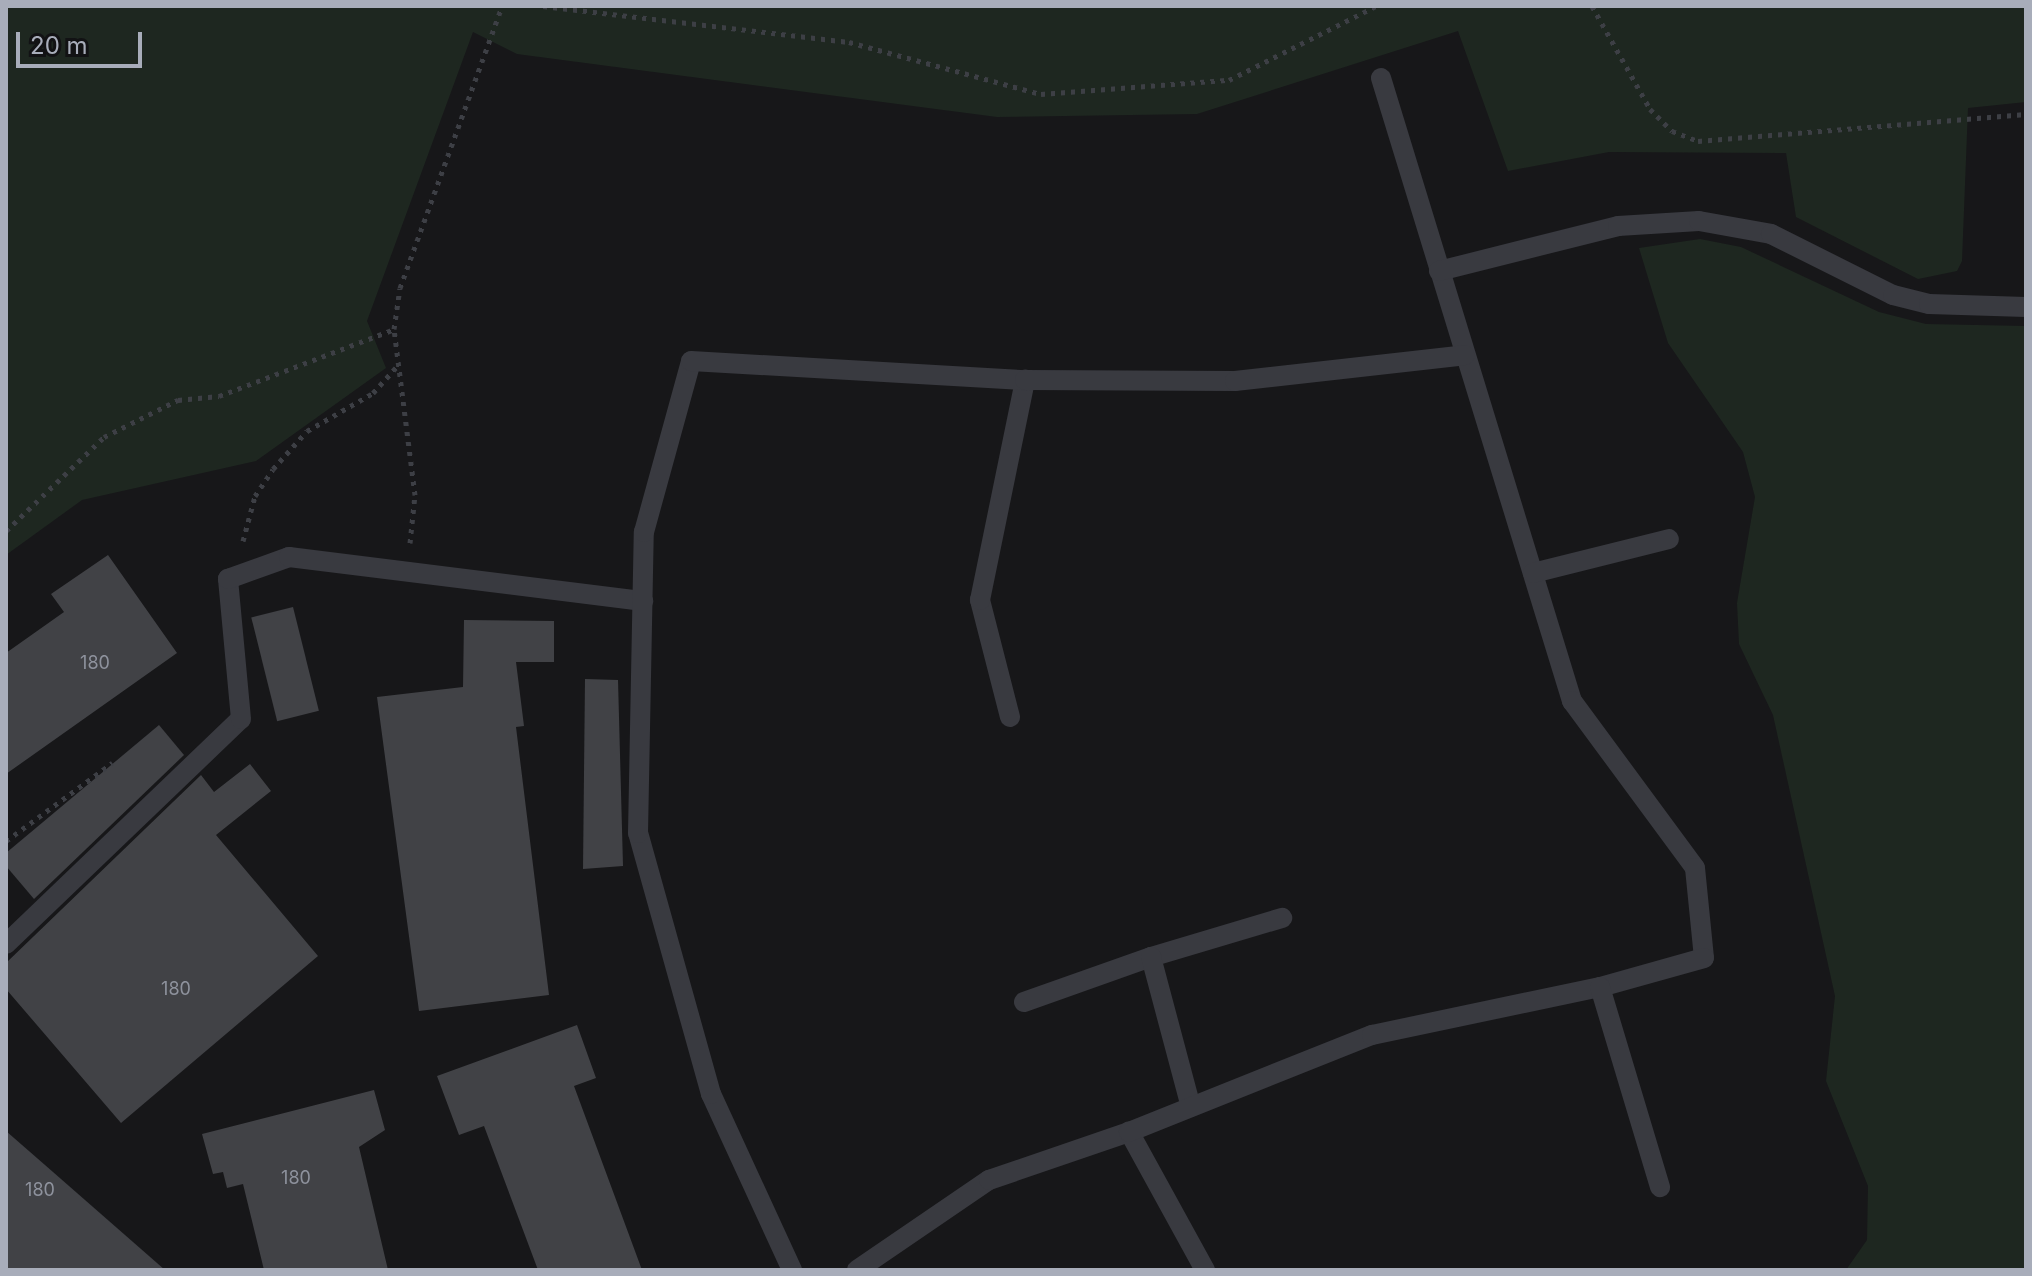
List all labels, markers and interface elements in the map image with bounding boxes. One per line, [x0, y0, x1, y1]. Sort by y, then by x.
scale bar [20, 16, 146, 66]
text: 20 m [30, 31, 88, 60]
house number: 180 [80, 652, 110, 674]
house number: 180 [161, 978, 191, 1000]
house number: 180 [281, 1167, 311, 1189]
house number: 180 [25, 1179, 55, 1201]

